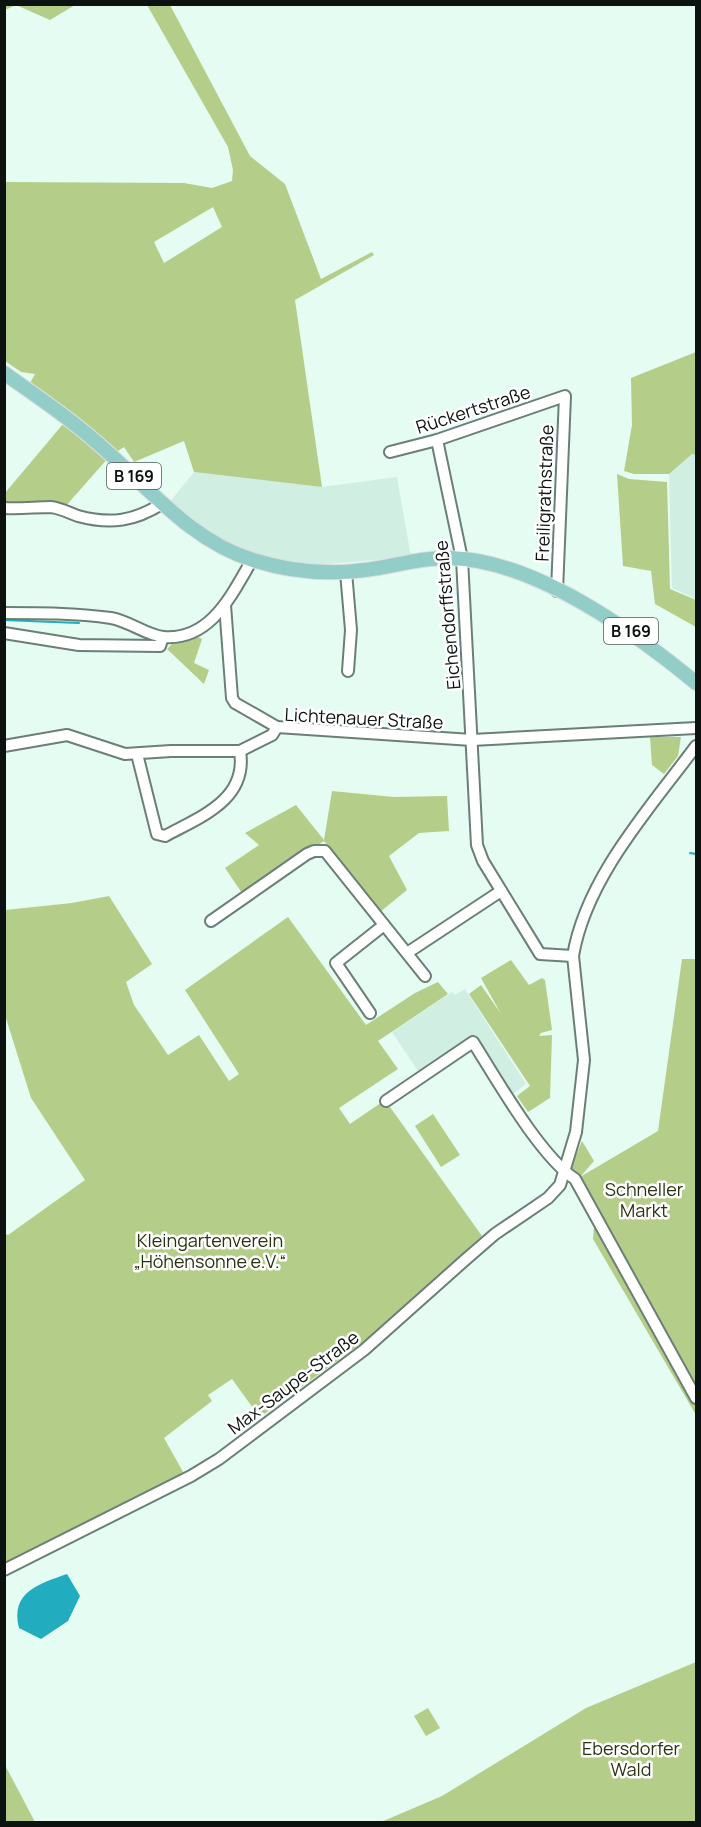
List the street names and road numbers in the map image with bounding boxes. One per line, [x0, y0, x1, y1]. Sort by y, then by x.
street label: Rückertstraße [413, 379, 533, 439]
street label: Freiligrathstraße [530, 424, 558, 562]
road number: B 169 [107, 463, 161, 489]
street label: Eichendorffstraße [429, 539, 465, 691]
road number: B 169 [604, 618, 658, 644]
street label: Lichtenauer Straße [284, 702, 444, 734]
street label: Max-Saupe-Straße [223, 1325, 363, 1439]

